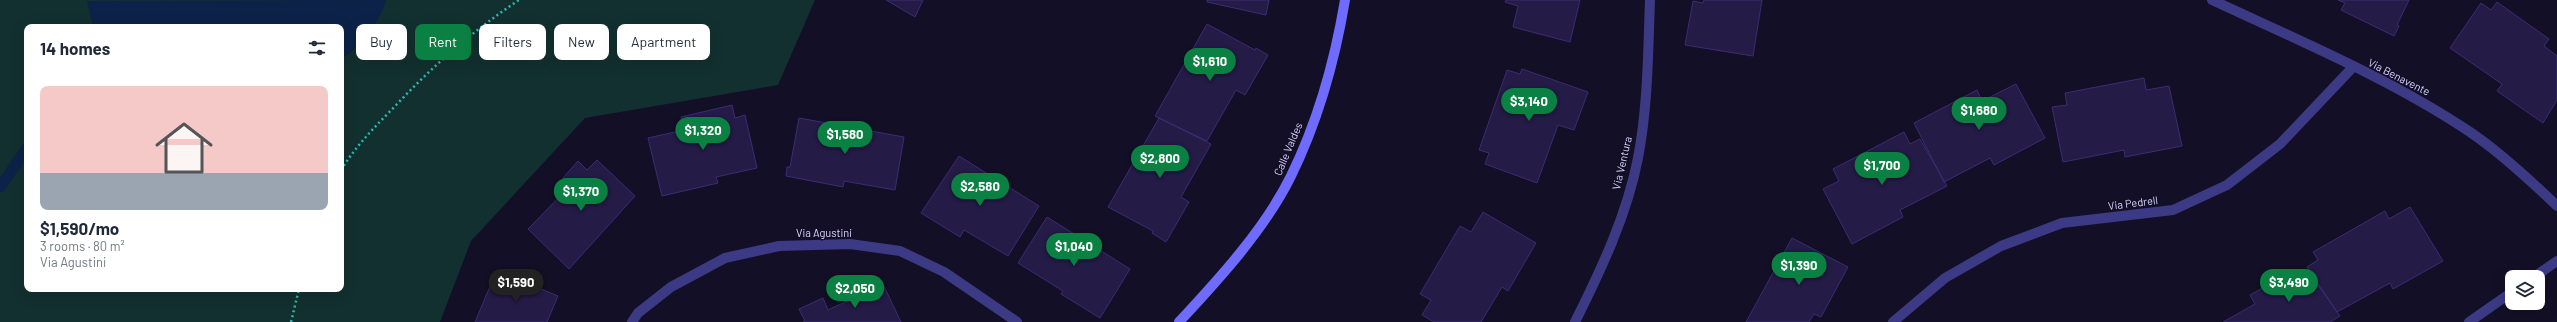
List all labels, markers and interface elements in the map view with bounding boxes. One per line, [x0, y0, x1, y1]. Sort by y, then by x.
chip: Buy [356, 24, 407, 60]
chip: Rent [415, 24, 471, 60]
chip: Filters [479, 24, 546, 60]
chip: New [554, 24, 609, 60]
chip: Apartment [617, 24, 710, 60]
icon: filters [306, 37, 328, 59]
text: 14 homes [40, 38, 110, 58]
pin: $1,610 [1177, 48, 1243, 82]
text: $1,610 [1193, 53, 1227, 69]
street label: Via Benavente [2366, 55, 2433, 98]
pin: $3,140 [1496, 88, 1562, 122]
text: $3,140 [1510, 93, 1548, 109]
pin: $1,680 [1946, 97, 2012, 131]
text: $1,680 [1961, 102, 1997, 118]
icon: home [148, 112, 220, 184]
pin: $1,320 [670, 117, 736, 151]
street label: Calle Valdes [1271, 120, 1305, 177]
pin: $1,580 [812, 121, 878, 155]
text: $1,320 [684, 122, 722, 138]
text: $1,580 [827, 126, 863, 142]
street label: Via Ventura [1609, 135, 1634, 191]
pin: $2,800 [1127, 145, 1193, 179]
text: $2,800 [1140, 150, 1180, 166]
pin: $1,700 [1849, 152, 1915, 186]
text: $1,700 [1864, 157, 1900, 173]
pin: $2,580 [947, 173, 1013, 207]
pin: $1,370 [548, 178, 614, 212]
text: $2,580 [960, 178, 1000, 194]
text: $1,370 [563, 183, 599, 199]
street label: Via Pedrell [2107, 193, 2159, 212]
text: $1,590/mo [40, 218, 119, 238]
street label: Via Agustini [796, 226, 852, 239]
pin: $1,040 [1041, 233, 1107, 267]
text: 3 rooms · 80 m² [40, 238, 125, 254]
text: $1,040 [1055, 238, 1093, 254]
pin: $1,390 [1766, 252, 1832, 286]
text: Via Agustini [40, 254, 106, 270]
text: $1,390 [1781, 257, 1817, 273]
pin: $1,590 [483, 269, 549, 303]
pin: $3,490 [2256, 269, 2322, 303]
map controls [2505, 270, 2545, 310]
button: layers [2505, 270, 2545, 310]
text: $1,590 [498, 274, 534, 290]
text: $3,490 [2269, 274, 2309, 290]
pin: $2,050 [822, 275, 888, 309]
text: $2,050 [835, 280, 875, 296]

